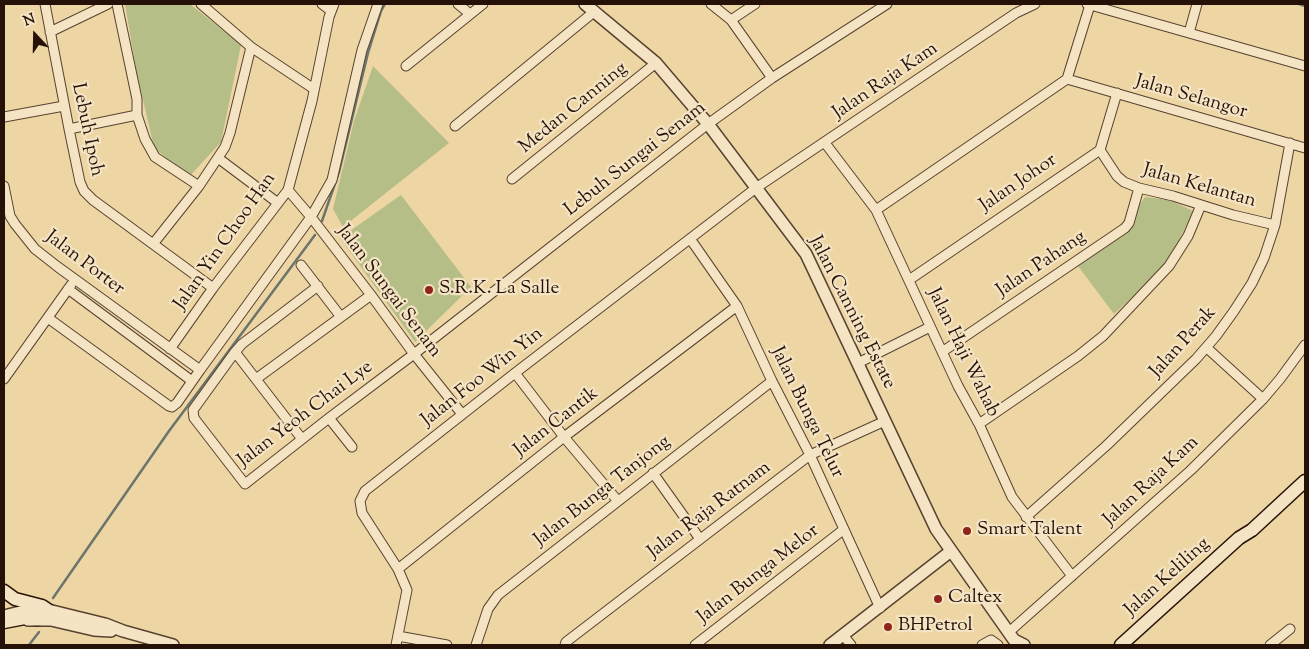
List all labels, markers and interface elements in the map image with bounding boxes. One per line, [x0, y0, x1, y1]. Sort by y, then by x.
north arrow [10, 10, 60, 60]
text: N [21, 10, 38, 32]
street label: Jalan Raja Kam [829, 38, 943, 126]
street label: Medan Canning [515, 58, 633, 160]
street label: Jalan Selangor [1132, 71, 1250, 125]
street label: Lebuh Ipoh [65, 81, 107, 179]
street label: Lebuh Sungai Senam [561, 98, 711, 222]
street label: Jalan Johor [976, 150, 1062, 218]
street label: Jalan Kelantan [1140, 160, 1258, 214]
street label: Jalan Yin Choo Han [170, 169, 282, 315]
street label: Jalan Sungai Senam [331, 221, 445, 363]
street label: Jalan Porter [40, 227, 128, 301]
street label: Jalan Pahang [993, 227, 1091, 303]
street label: Jalan Canning Estate [802, 233, 900, 393]
place label: S.R.K. La Salle [439, 279, 559, 301]
marker: S.R.K. La Salle [423, 284, 435, 296]
street label: Jalan Haji Wahab [921, 285, 1003, 421]
street label: Jalan Perak [1146, 302, 1222, 384]
street label: Jalan Foo Win Yin [418, 323, 548, 433]
street label: Jalan Bunga Telur [764, 344, 848, 482]
street label: Jalan Yeoh Chai Lye [234, 357, 378, 473]
street label: Jalan Cantik [510, 383, 604, 463]
street label: Jalan Bunga Tanjong [530, 432, 676, 552]
street label: Jalan Raja Kam [1100, 432, 1204, 532]
street label: Jalan Raja Ratnam [644, 457, 776, 565]
street label: Jalan Bunga Melor [694, 520, 824, 630]
place label: Smart Talent [977, 520, 1082, 542]
marker: Smart Talent [961, 525, 973, 537]
street label: Jalan Keliling [1121, 534, 1215, 622]
place label: Caltex [948, 588, 1002, 610]
marker: Caltex [932, 593, 944, 605]
place label: BHPetrol [898, 616, 973, 638]
marker: BHPetrol [882, 621, 894, 633]

